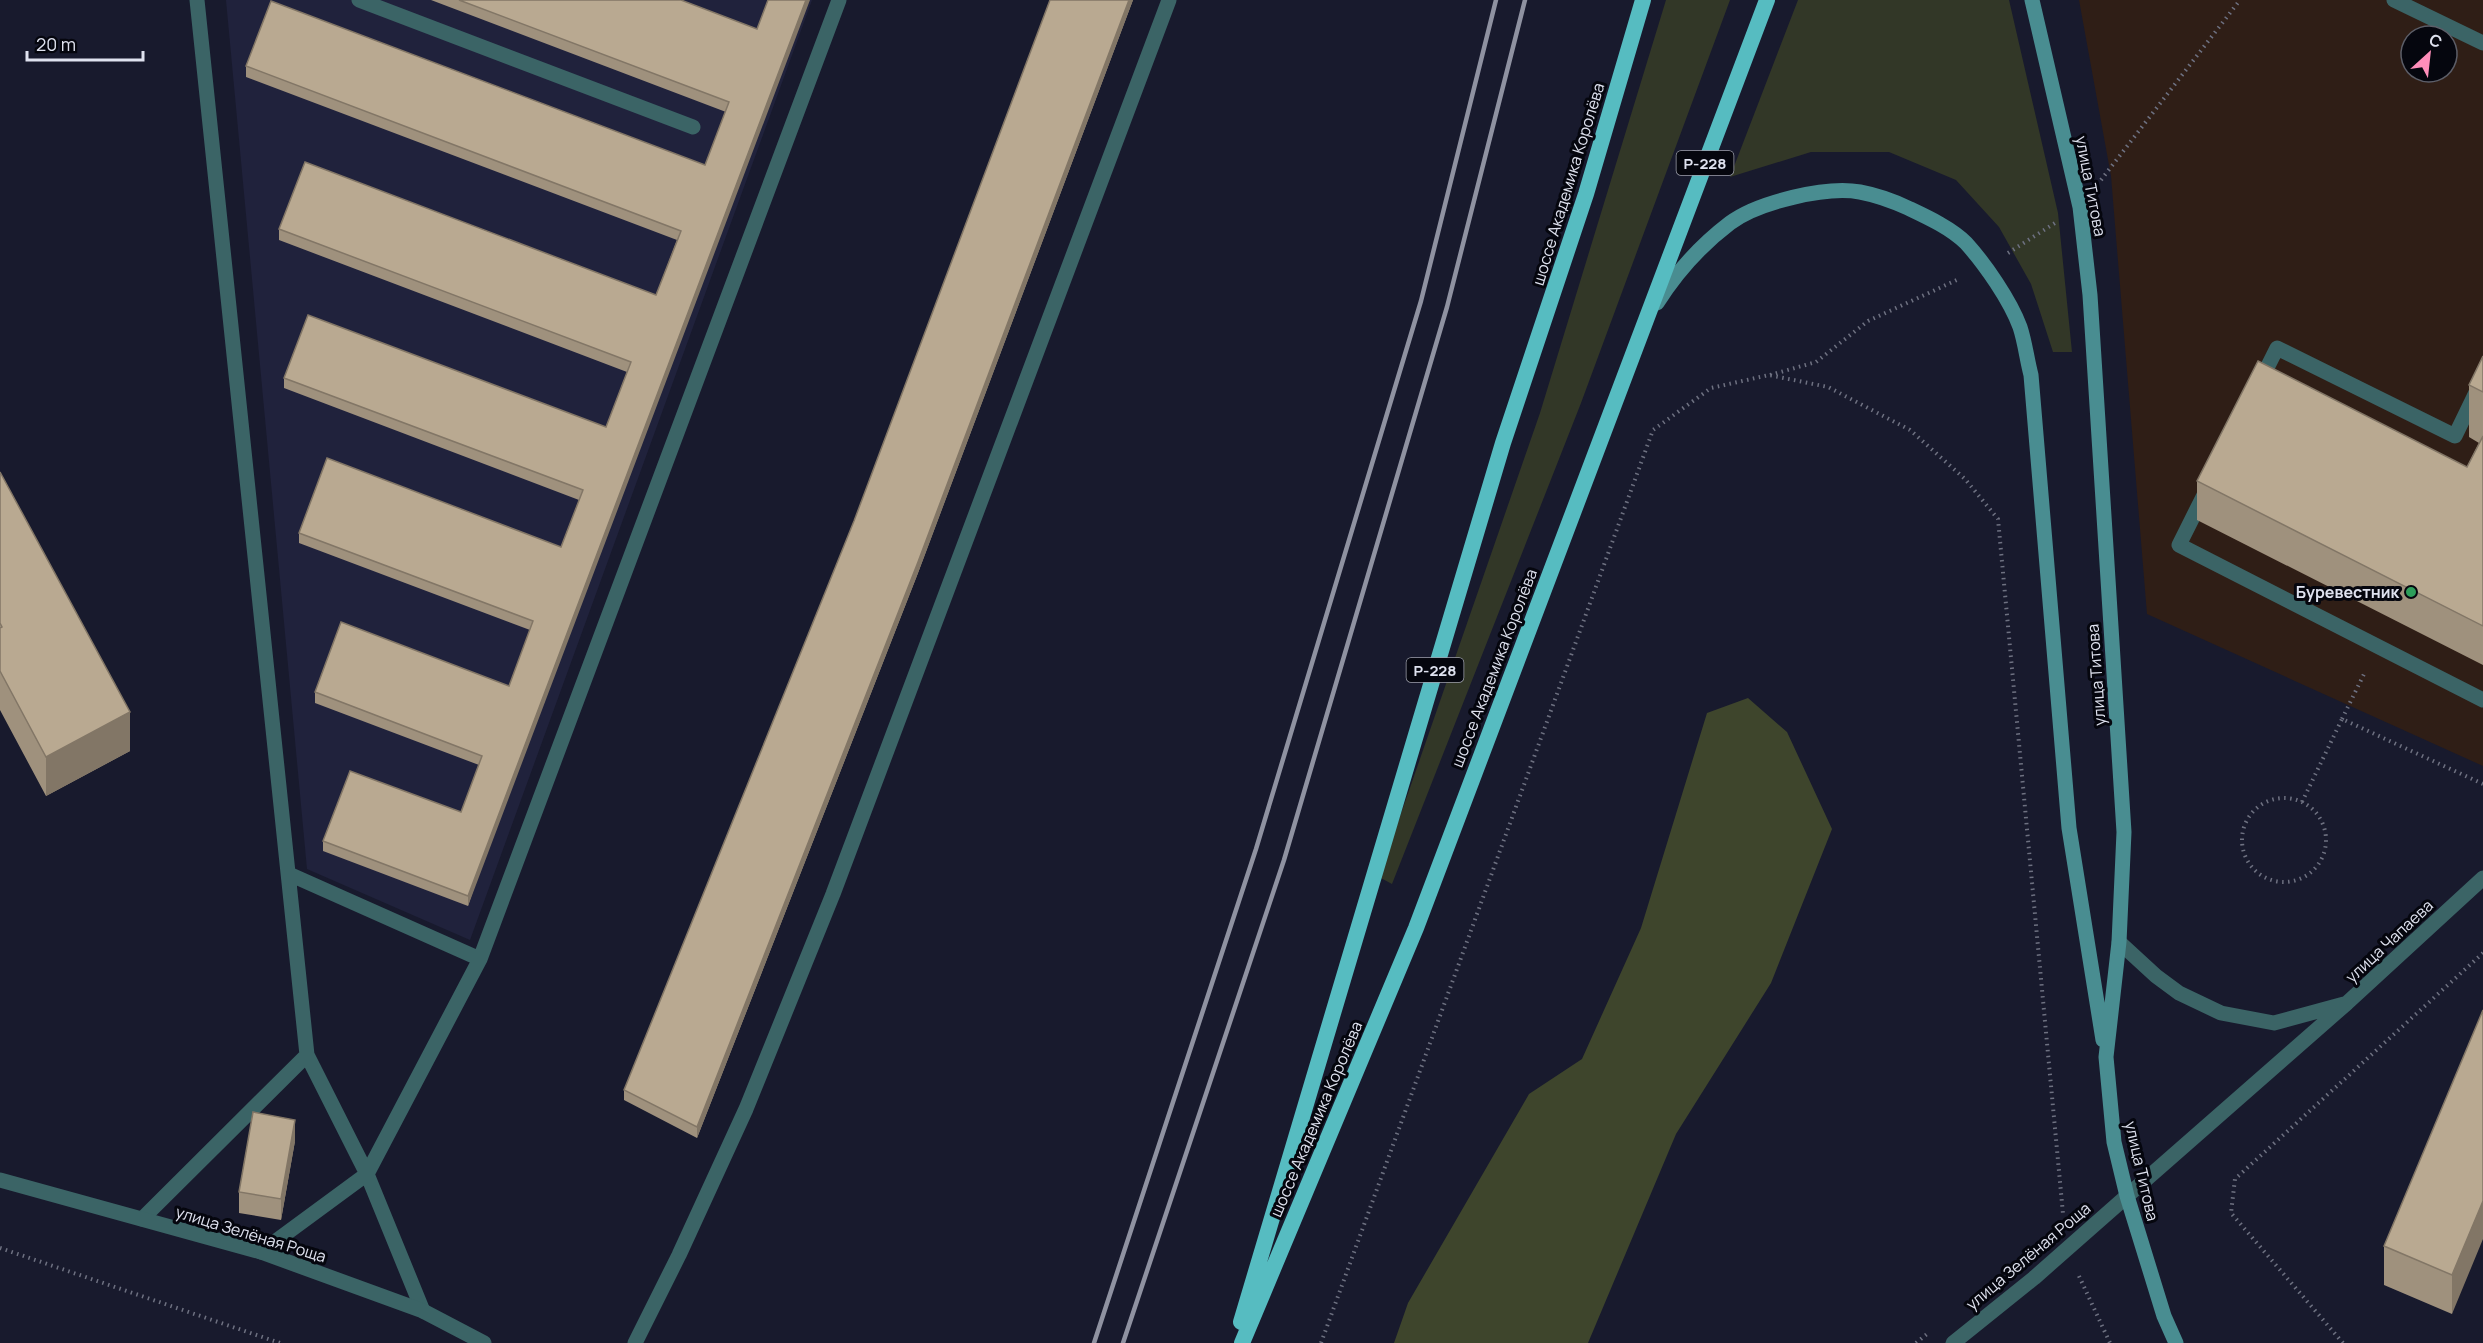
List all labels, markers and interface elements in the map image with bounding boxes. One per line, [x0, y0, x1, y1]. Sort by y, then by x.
scale bar [27, 24, 142, 62]
north arrow [2399, 24, 2459, 84]
text: С [2426, 28, 2446, 53]
text: 20 m [36, 32, 76, 56]
street label: шоссе Академика Королёва [1527, 80, 1609, 288]
street label: улица Титова [2070, 134, 2112, 238]
road number: Р-228 [1676, 151, 1734, 175]
street label: шоссе Академика Королёва [1446, 566, 1542, 770]
place label: Буревестник [2296, 581, 2399, 603]
marker: Буревестник [2404, 585, 2418, 599]
street label: улица Титова [2081, 623, 2111, 727]
road number: Р-228 [1406, 658, 1464, 682]
street label: улица Чапаева [2340, 895, 2438, 987]
street label: шоссе Академика Королёва [1265, 1018, 1367, 1220]
street label: улица Титова [2120, 1119, 2164, 1223]
street label: улица Зелёная Роща [1961, 1197, 2095, 1315]
street label: улица Зелёная Роща [173, 1201, 329, 1267]

